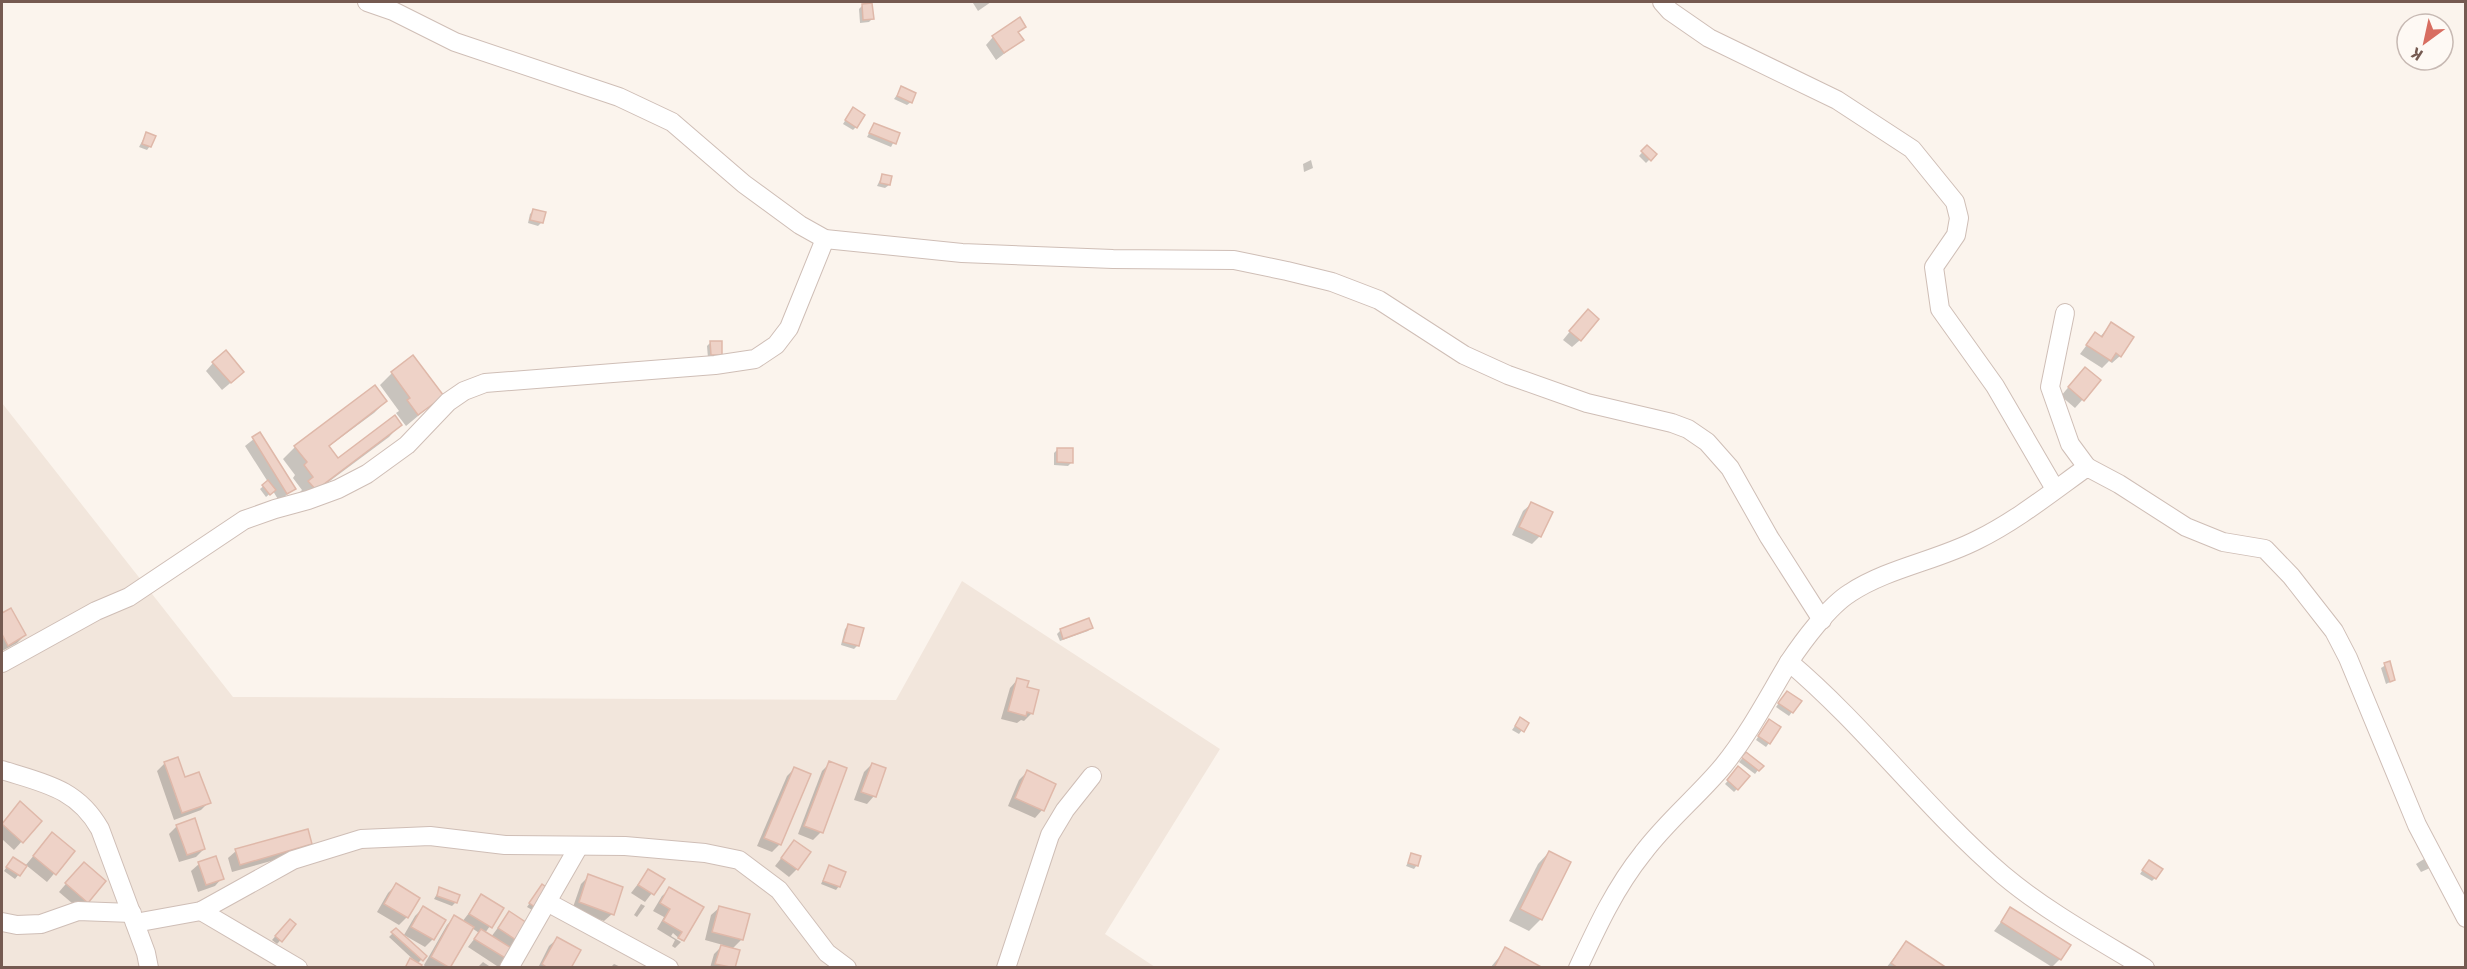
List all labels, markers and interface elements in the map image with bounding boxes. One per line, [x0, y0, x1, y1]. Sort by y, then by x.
north arrow [2395, 12, 2455, 72]
text: K [2408, 43, 2427, 65]

